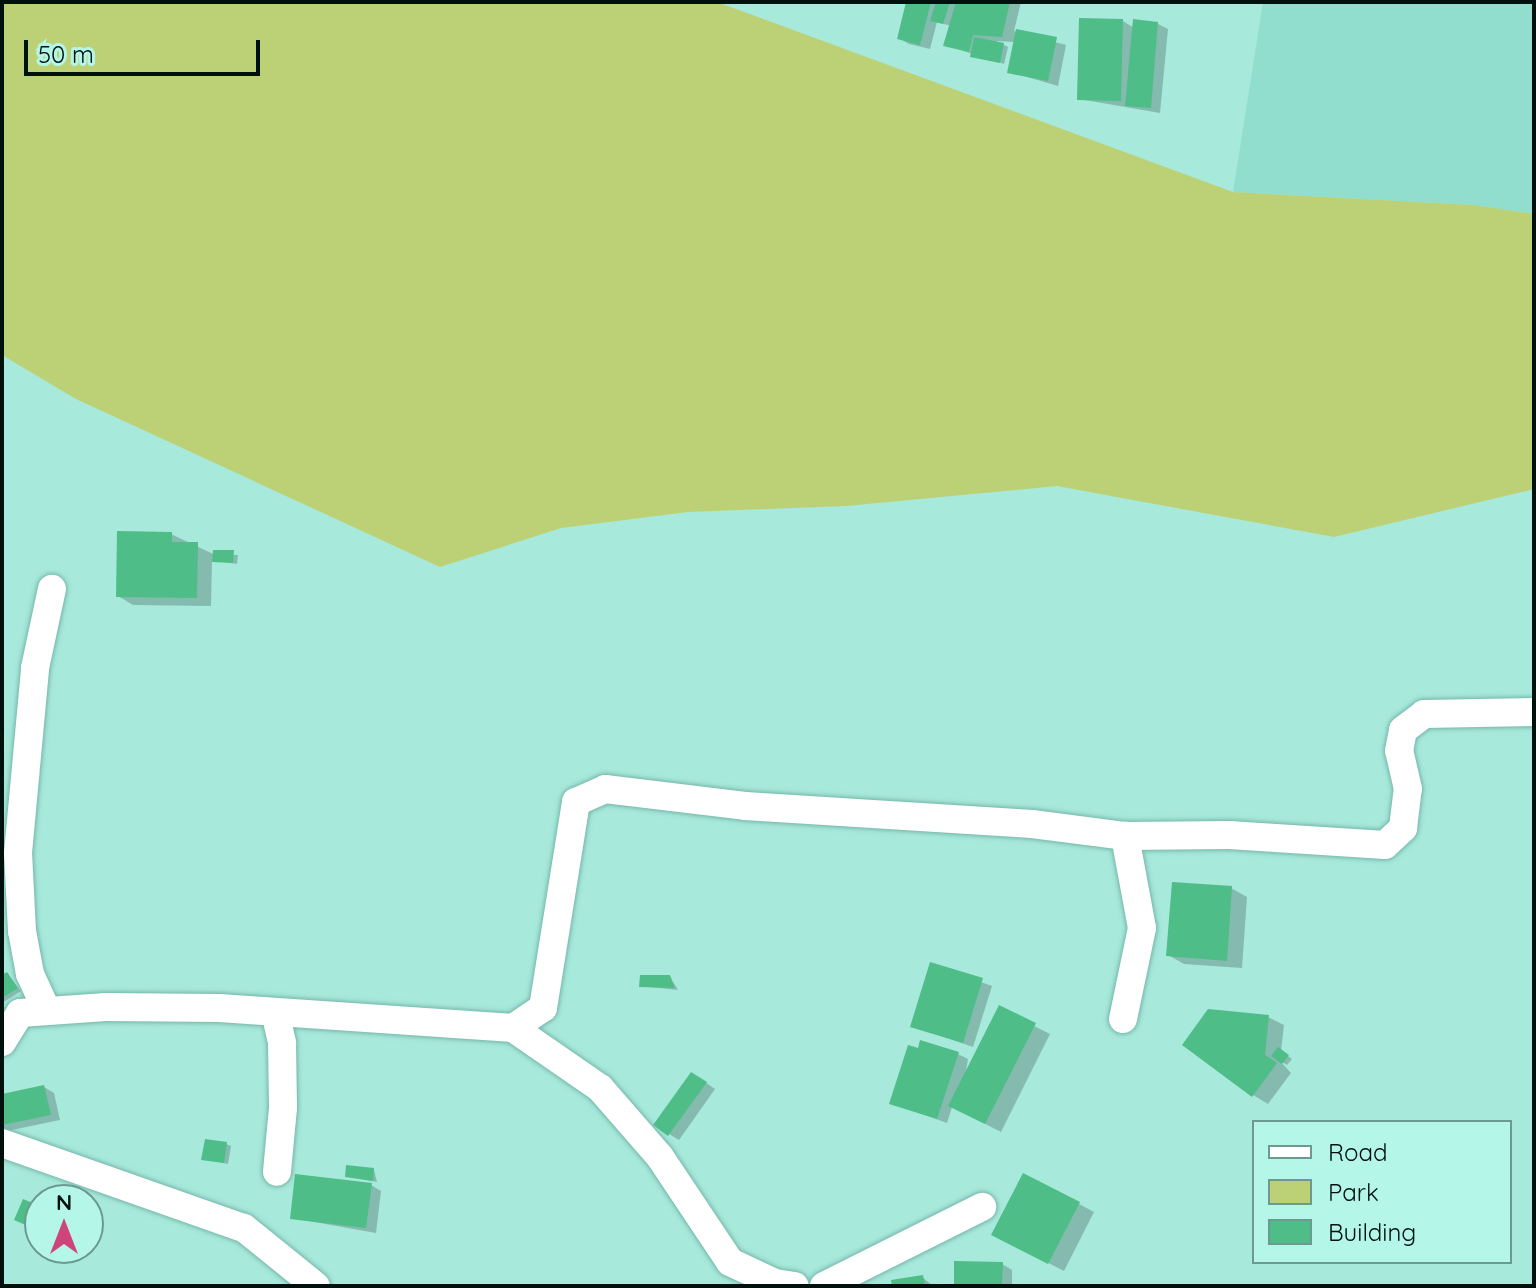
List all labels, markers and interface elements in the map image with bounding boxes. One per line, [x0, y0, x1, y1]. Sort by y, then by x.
scale bar [28, 24, 264, 74]
text: 50 m [38, 39, 94, 69]
legend [1252, 1120, 1512, 1264]
text: Road [1328, 1137, 1388, 1167]
text: Park [1328, 1177, 1379, 1207]
north arrow [24, 1184, 104, 1264]
text: N [56, 1188, 72, 1216]
text: Building [1328, 1217, 1416, 1247]

